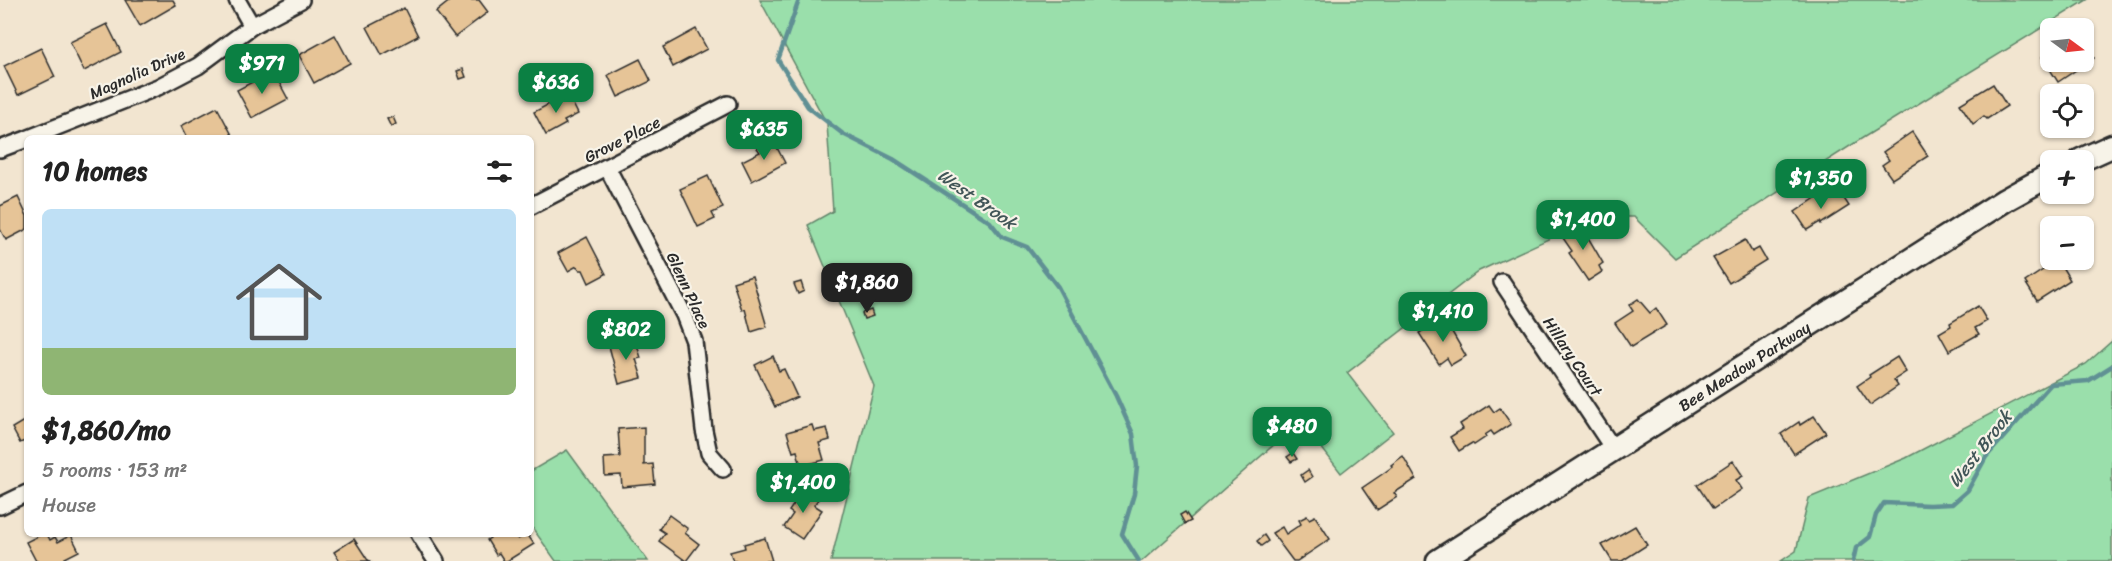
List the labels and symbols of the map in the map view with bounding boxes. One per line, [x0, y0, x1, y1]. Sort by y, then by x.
north arrow [2040, 18, 2094, 72]
street label: Magnolia Drive [84, 39, 190, 108]
pin: $971 [226, 44, 298, 95]
pin: $636 [520, 63, 592, 114]
street label: Grove Place [579, 108, 666, 171]
pin: $635 [728, 110, 800, 161]
pin: $1,350 [1772, 159, 1870, 210]
water label: West Brook [931, 160, 1025, 239]
pin: $1,400 [1534, 200, 1632, 251]
street label: Glenn Place [658, 247, 719, 334]
pin: $1,860 [818, 263, 916, 314]
pin: $1,410 [1394, 292, 1492, 343]
pin: $802 [590, 310, 662, 361]
street label: Hillary Court [1535, 310, 1610, 403]
street label: Bee Meadow Parkway [1673, 313, 1817, 420]
water label: West Brook [1940, 402, 2022, 495]
pin: $480 [1256, 407, 1328, 458]
pin: $1,400 [754, 463, 852, 514]

